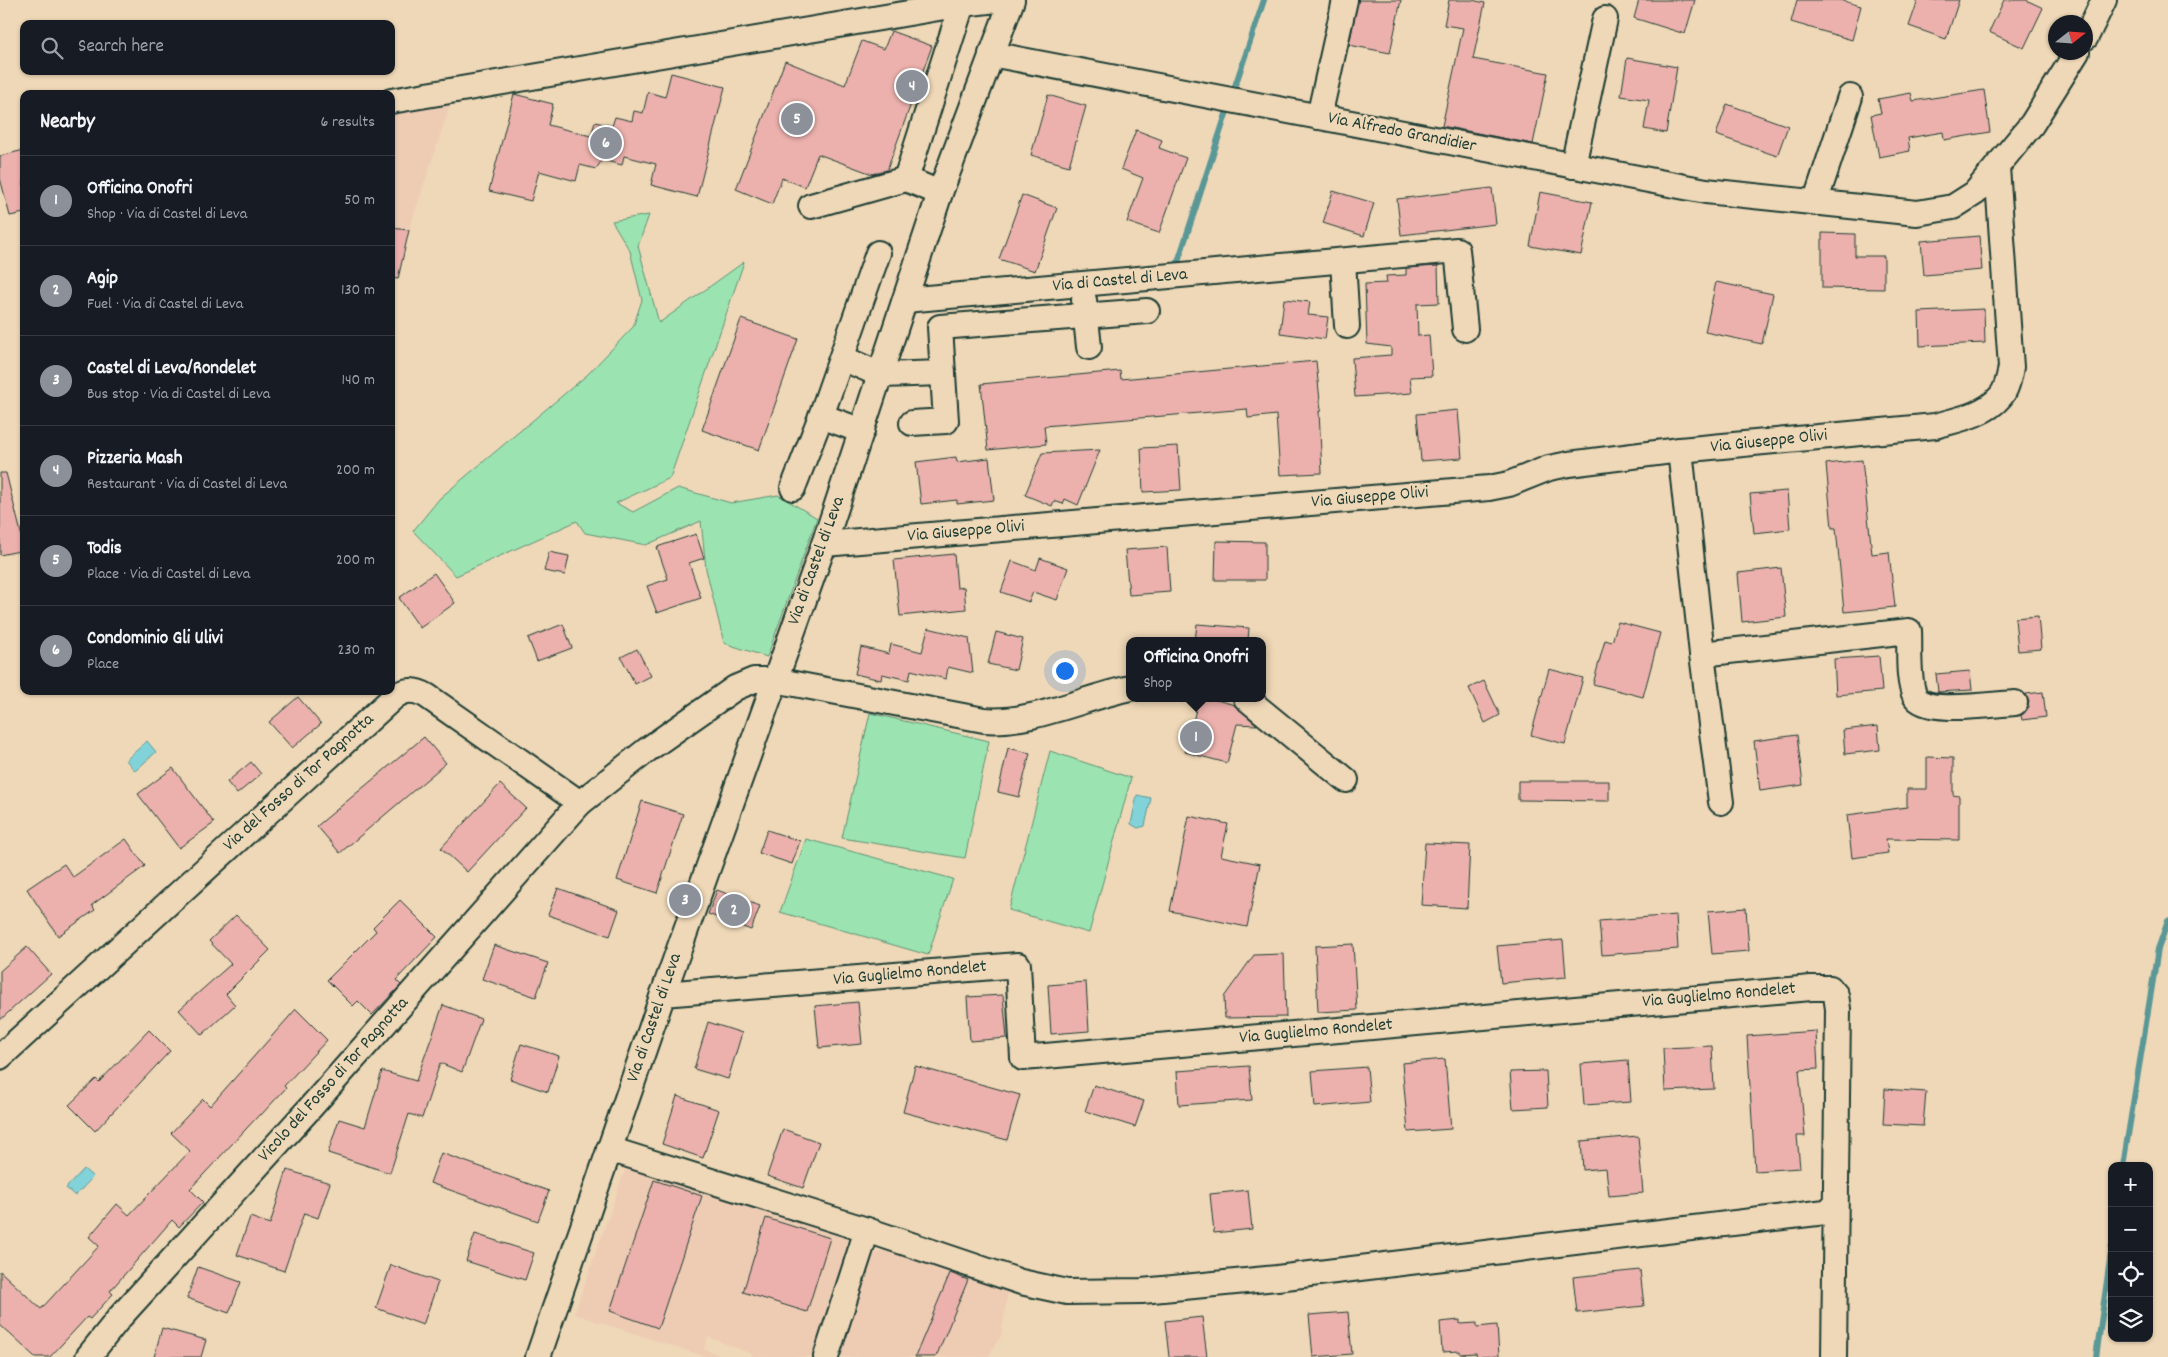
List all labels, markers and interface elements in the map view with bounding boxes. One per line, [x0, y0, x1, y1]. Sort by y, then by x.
north arrow [2048, 15, 2093, 60]
search box [20, 20, 395, 75]
icon: search [38, 34, 66, 62]
text: Search here [78, 34, 164, 61]
pin: 4 [896, 67, 928, 105]
pin: 5 [781, 100, 813, 138]
street label: Via Alfredo Grandidier [1326, 106, 1479, 160]
text: Nearby [40, 108, 95, 138]
text: 6 results [320, 111, 375, 134]
pin: 6 [590, 124, 622, 162]
text: Officina Onofri [87, 176, 192, 203]
text: 1 [54, 189, 58, 212]
text: 50 m [344, 189, 375, 212]
text: Shop · Via di Castel di Leva [87, 203, 247, 226]
street label: Via di Castel di Leva [1051, 263, 1189, 299]
text: Agip [87, 266, 118, 293]
text: 2 [53, 279, 60, 302]
text: 130 m [341, 279, 375, 302]
text: Fuel · Via di Castel di Leva [87, 293, 243, 316]
text: Castel di Leva/Rondelet [87, 356, 256, 383]
text: 3 [52, 369, 60, 392]
text: 140 m [341, 369, 375, 392]
text: Bus stop · Via di Castel di Leva [87, 383, 270, 406]
street label: Via Giuseppe Olivi [1709, 423, 1829, 461]
text: Pizzeria Mash [87, 446, 182, 473]
text: 4 [53, 459, 59, 482]
text: 200 m [336, 459, 375, 482]
text: Restaurant · Via di Castel di Leva [87, 473, 287, 496]
street label: Via Giuseppe Olivi [1310, 480, 1430, 516]
street label: Via di Castel di Leva [782, 493, 852, 629]
street label: Via Giuseppe Olivi [906, 514, 1026, 550]
text: Todis [87, 536, 122, 563]
text: 5 [52, 549, 60, 572]
text: 200 m [336, 549, 375, 572]
text: Place · Via di Castel di Leva [87, 563, 250, 586]
text: Condominio Gli Ulivi [87, 626, 223, 653]
popup [1126, 637, 1266, 702]
text: 6 [52, 639, 60, 662]
text: 230 m [338, 639, 375, 662]
text: Officina Onofri [1143, 645, 1249, 672]
text: Place [87, 653, 119, 676]
your location [1052, 658, 1078, 684]
text: Shop [1143, 672, 1172, 695]
street label: Via del Fosso di Tor Pagnotta [218, 708, 380, 858]
pin: 1 [1180, 718, 1212, 756]
pin: 3 [669, 881, 701, 919]
pin: 2 [718, 891, 750, 929]
street label: Via di Castel di Leva [621, 949, 689, 1086]
street label: Via Guglielmo Rondelet [832, 955, 988, 993]
street label: Via Guglielmo Rondelet [1641, 977, 1797, 1015]
street label: Vicolo del Fosso di Tor Pagnotta [253, 992, 415, 1168]
street label: Via Guglielmo Rondelet [1238, 1013, 1394, 1051]
map controls [2108, 1162, 2153, 1342]
button: + [2108, 1162, 2153, 1207]
button: − [2108, 1207, 2153, 1252]
button: locate [2108, 1252, 2153, 1297]
button: layers [2108, 1297, 2153, 1342]

